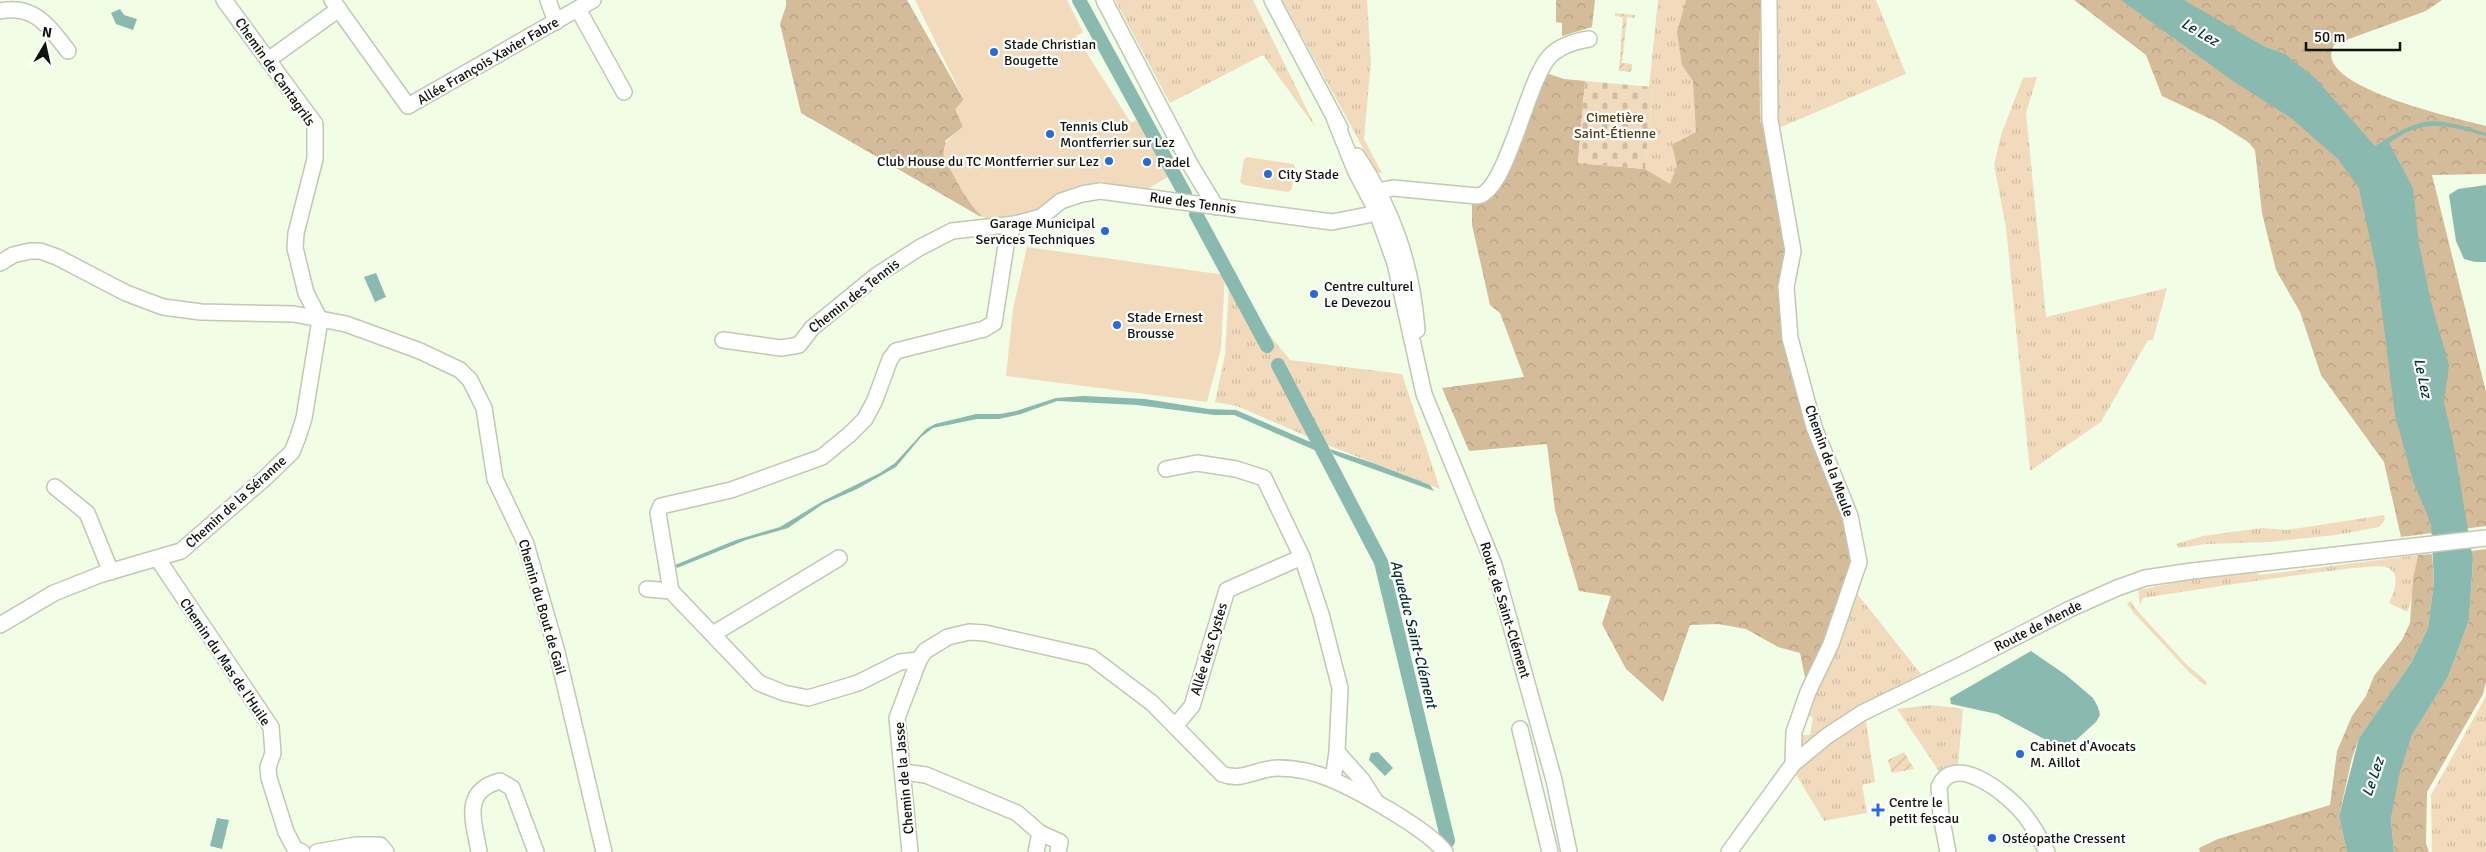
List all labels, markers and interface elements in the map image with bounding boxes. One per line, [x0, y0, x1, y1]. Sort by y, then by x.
street label: Allée François Xavier Fabre [414, 14, 562, 108]
water label: Le Lez [2178, 14, 2223, 50]
street label: Chemin de Cantagrils [231, 15, 319, 129]
north arrow [20, 20, 70, 70]
scale bar [2306, 20, 2400, 52]
text: N [41, 23, 53, 42]
text: 50 m [2314, 28, 2345, 46]
place label: Stade Christian Bougette [1004, 36, 1096, 69]
marker: Stade Christian Bougette [988, 46, 1000, 58]
park label: Cimetière Saint-Étienne [1574, 109, 1656, 142]
place label: Tennis Club Montferrier sur Lez [1060, 118, 1175, 151]
marker: Tennis Club Montferrier sur Lez [1044, 128, 1056, 140]
place label: Club House du TC Montferrier sur Lez [877, 153, 1099, 170]
place label: Padel [1157, 154, 1190, 171]
marker: Club House du TC Montferrier sur Lez [1103, 155, 1115, 167]
marker: Padel [1141, 156, 1153, 168]
place label: City Stade [1278, 166, 1339, 183]
marker: City Stade [1262, 168, 1274, 180]
street label: Rue des Tennis [1149, 189, 1237, 217]
place label: Garage Municipal Services Techniques [975, 215, 1095, 248]
marker: Garage Municipal Services Techniques [1099, 225, 1111, 237]
street label: Chemin des Tennis [805, 255, 903, 337]
place label: Centre culturel Le Devezou [1324, 278, 1414, 311]
marker: Centre culturel Le Devezou [1308, 288, 1320, 300]
place label: Stade Ernest Brousse [1127, 309, 1203, 342]
marker: Stade Ernest Brousse [1111, 319, 1123, 331]
water label: Le Lez [2410, 357, 2436, 401]
street label: Chemin de la Meule [1801, 403, 1857, 519]
street label: Chemin de la Séranne [182, 452, 290, 552]
street label: Chemin du Bout de Gail [515, 537, 569, 677]
street label: Route de Saint-Clément [1476, 540, 1534, 680]
water label: Aqueduc Saint-Clément [1387, 558, 1441, 711]
street label: Chemin du Mas de l'Huile [176, 595, 274, 729]
street label: Route de Mende [1991, 597, 2085, 655]
street label: Allée des Cystes [1187, 601, 1231, 697]
street label: Chemin de la Jasse [891, 721, 917, 835]
place label: Cabinet d'Avocats M. Aillot [2030, 738, 2136, 771]
marker: Cabinet d'Avocats M. Aillot [2014, 748, 2026, 760]
water label: Le Lez [2358, 754, 2388, 799]
place label: Centre le petit fescau [1889, 794, 1959, 827]
marker: Centre le petit fescau [1871, 803, 1885, 817]
place label: Ostéopathe Cressent [2002, 830, 2126, 847]
marker: Ostéopathe Cressent [1986, 832, 1998, 844]

